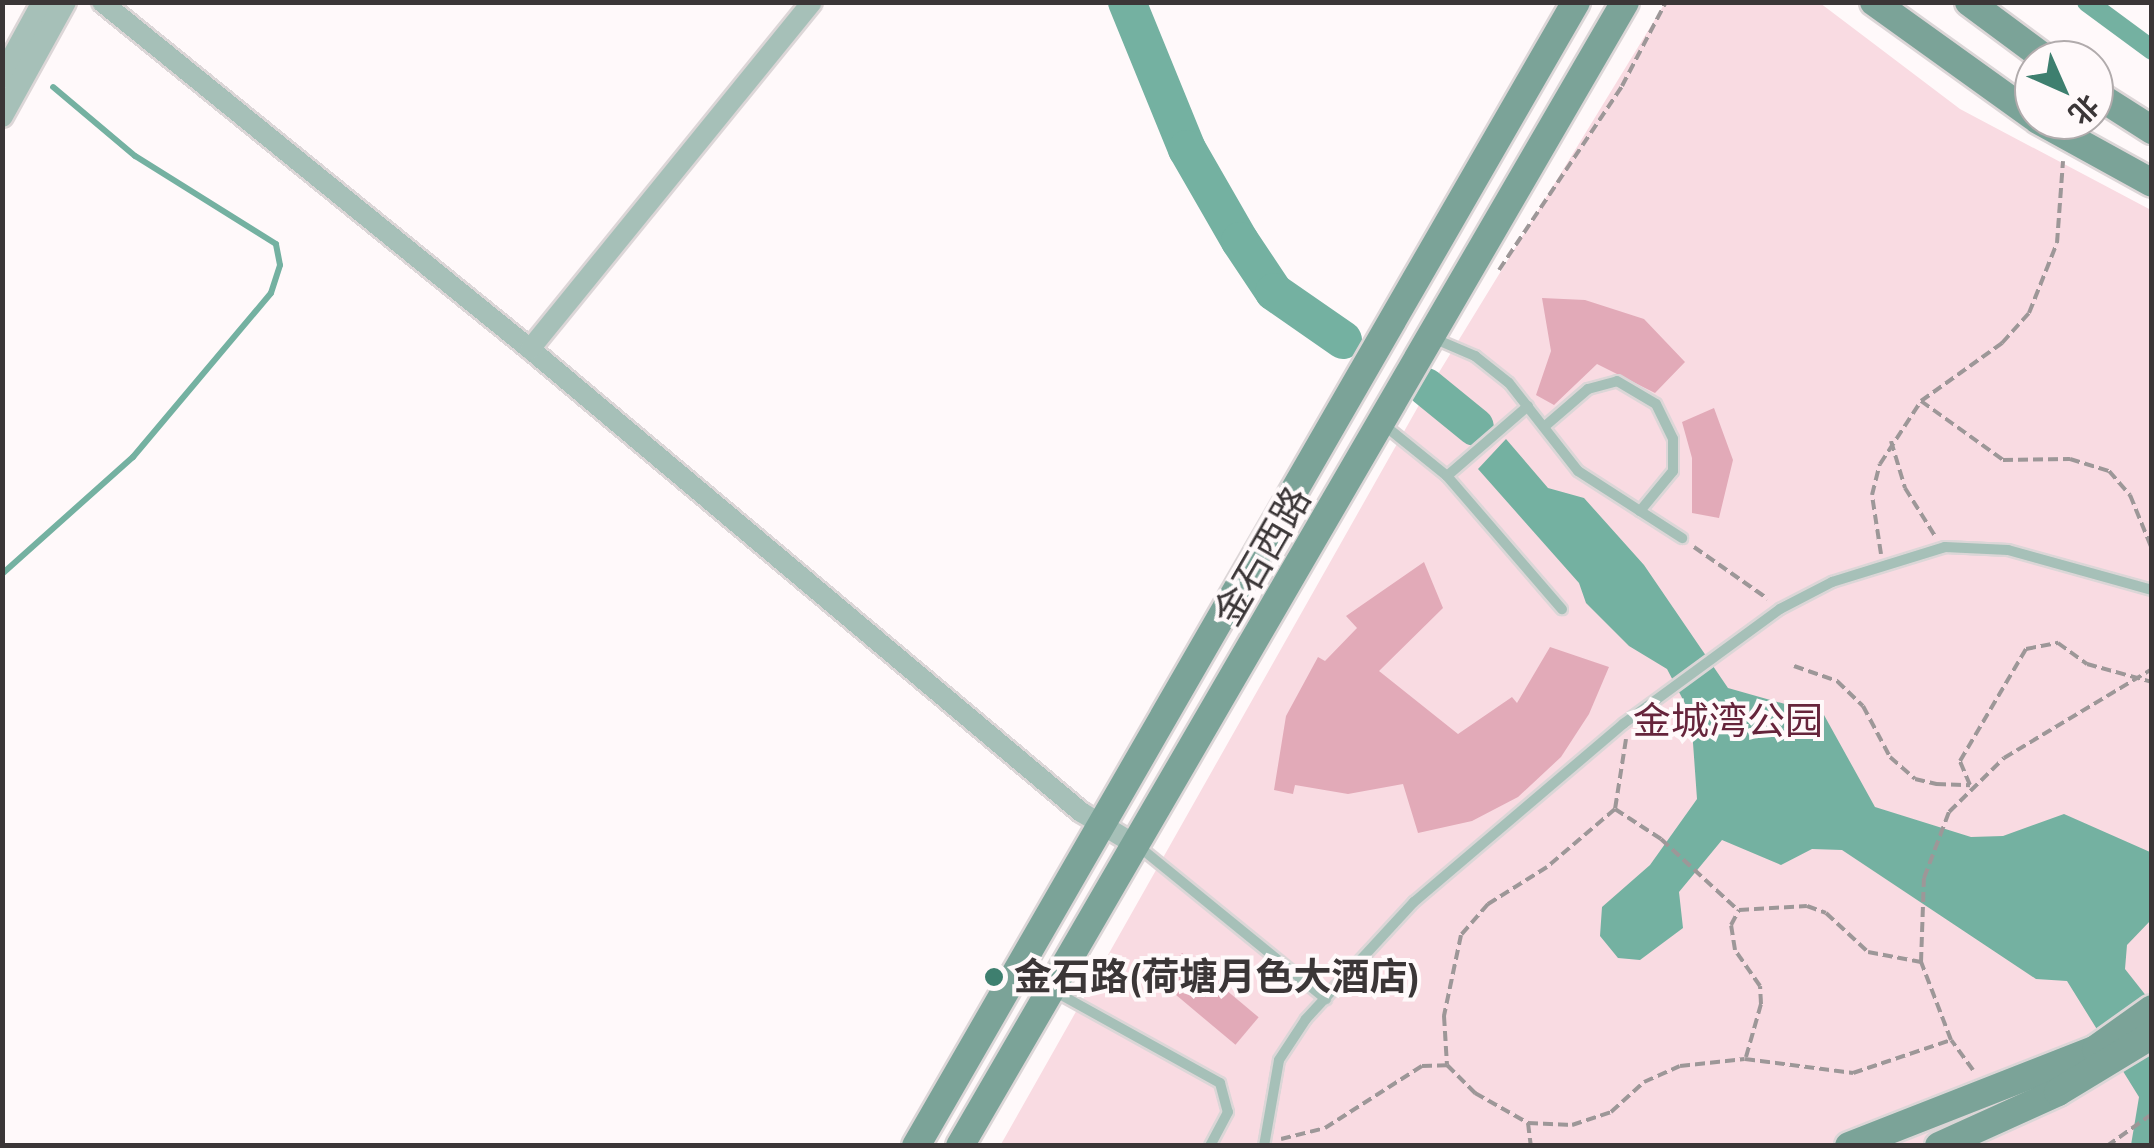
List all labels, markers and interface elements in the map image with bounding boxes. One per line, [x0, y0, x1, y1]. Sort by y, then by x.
north arrow [2014, 40, 2114, 140]
text: 北 [2062, 88, 2106, 132]
street label: 金石西路 [1204, 479, 1320, 633]
park label: 金城湾公园 [1633, 698, 1823, 744]
place label: 金石路(荷塘月色大酒店) [1014, 954, 1421, 1000]
marker: 金石路(荷塘月色大酒店) [983, 966, 1005, 988]

